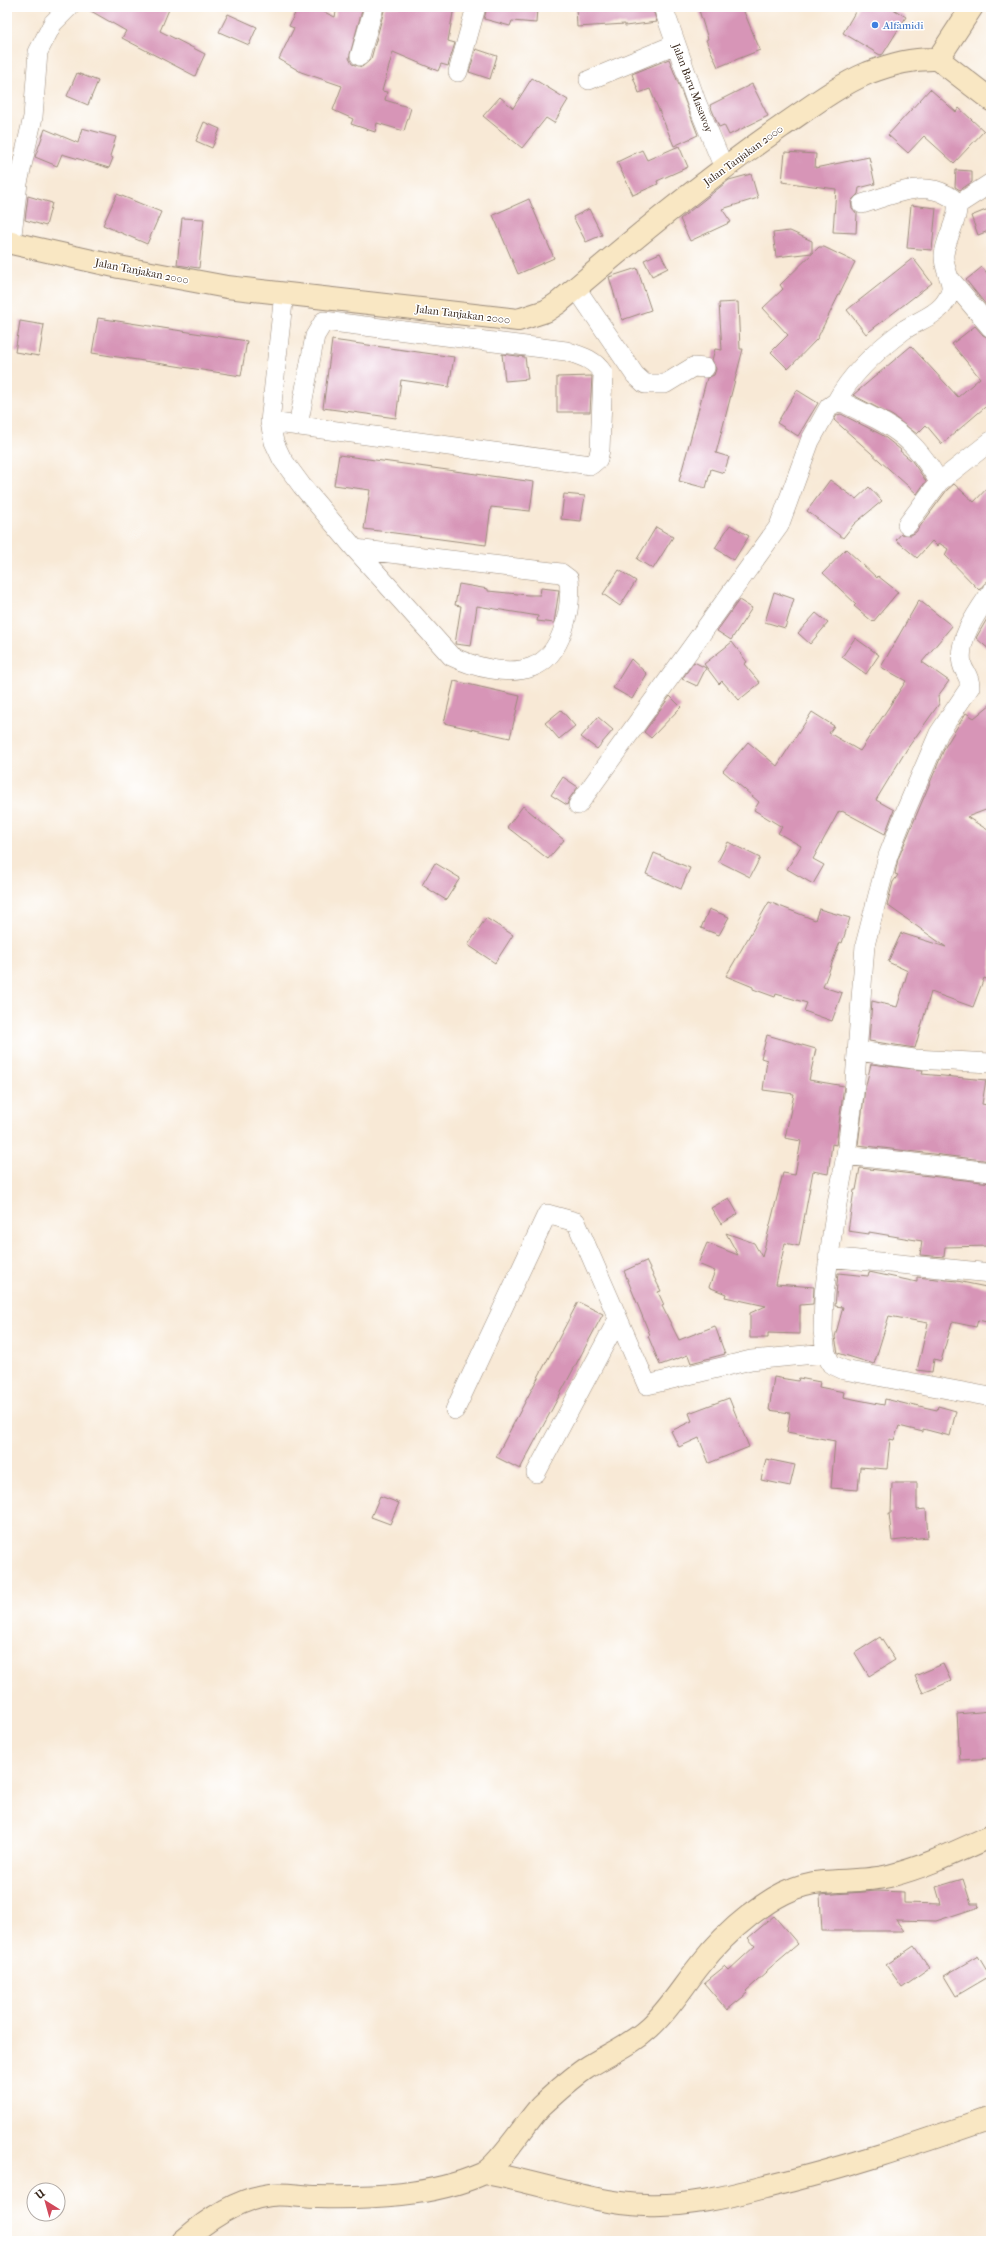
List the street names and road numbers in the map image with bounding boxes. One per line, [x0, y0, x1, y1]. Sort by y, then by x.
street label: Jalan Baru Masawoy [669, 41, 716, 136]
street label: Jalan Tanjakan 2000 [700, 122, 786, 189]
street label: Jalan Tanjakan 2000 [93, 256, 190, 287]
street label: Jalan Tanjakan 2000 [414, 302, 511, 327]

